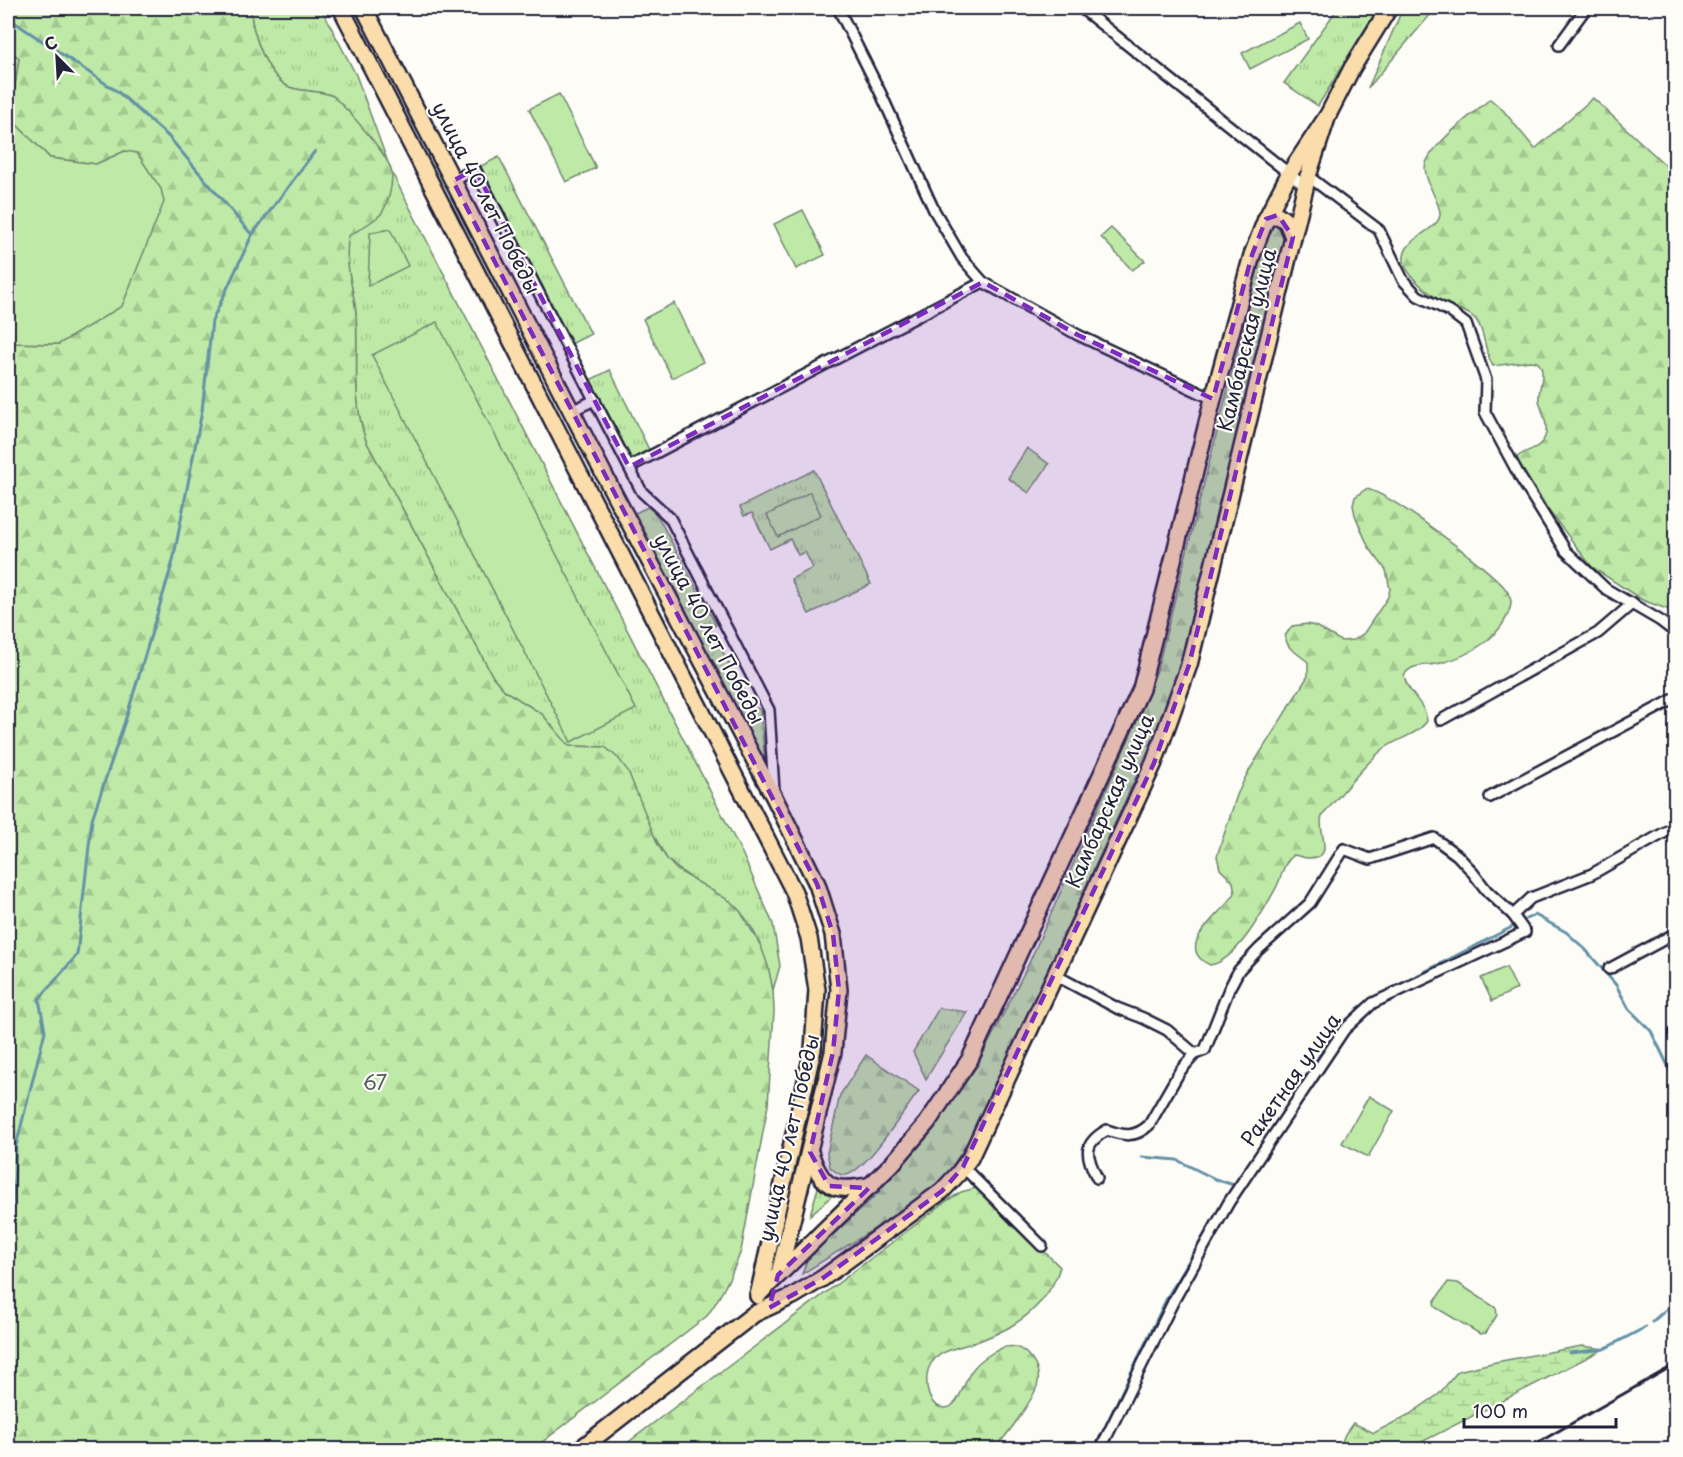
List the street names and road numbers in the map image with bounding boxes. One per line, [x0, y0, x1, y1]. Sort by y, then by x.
street label: улица 40 лет Победы [425, 96, 548, 299]
street label: Камбарская улица [1209, 245, 1283, 435]
street label: улица 40 лет Победы [647, 528, 773, 729]
street label: Камбарская улица [1057, 708, 1161, 893]
street label: Ракетная улица [1233, 1006, 1348, 1152]
street label: улица 40 лет Победы [750, 1031, 827, 1245]

